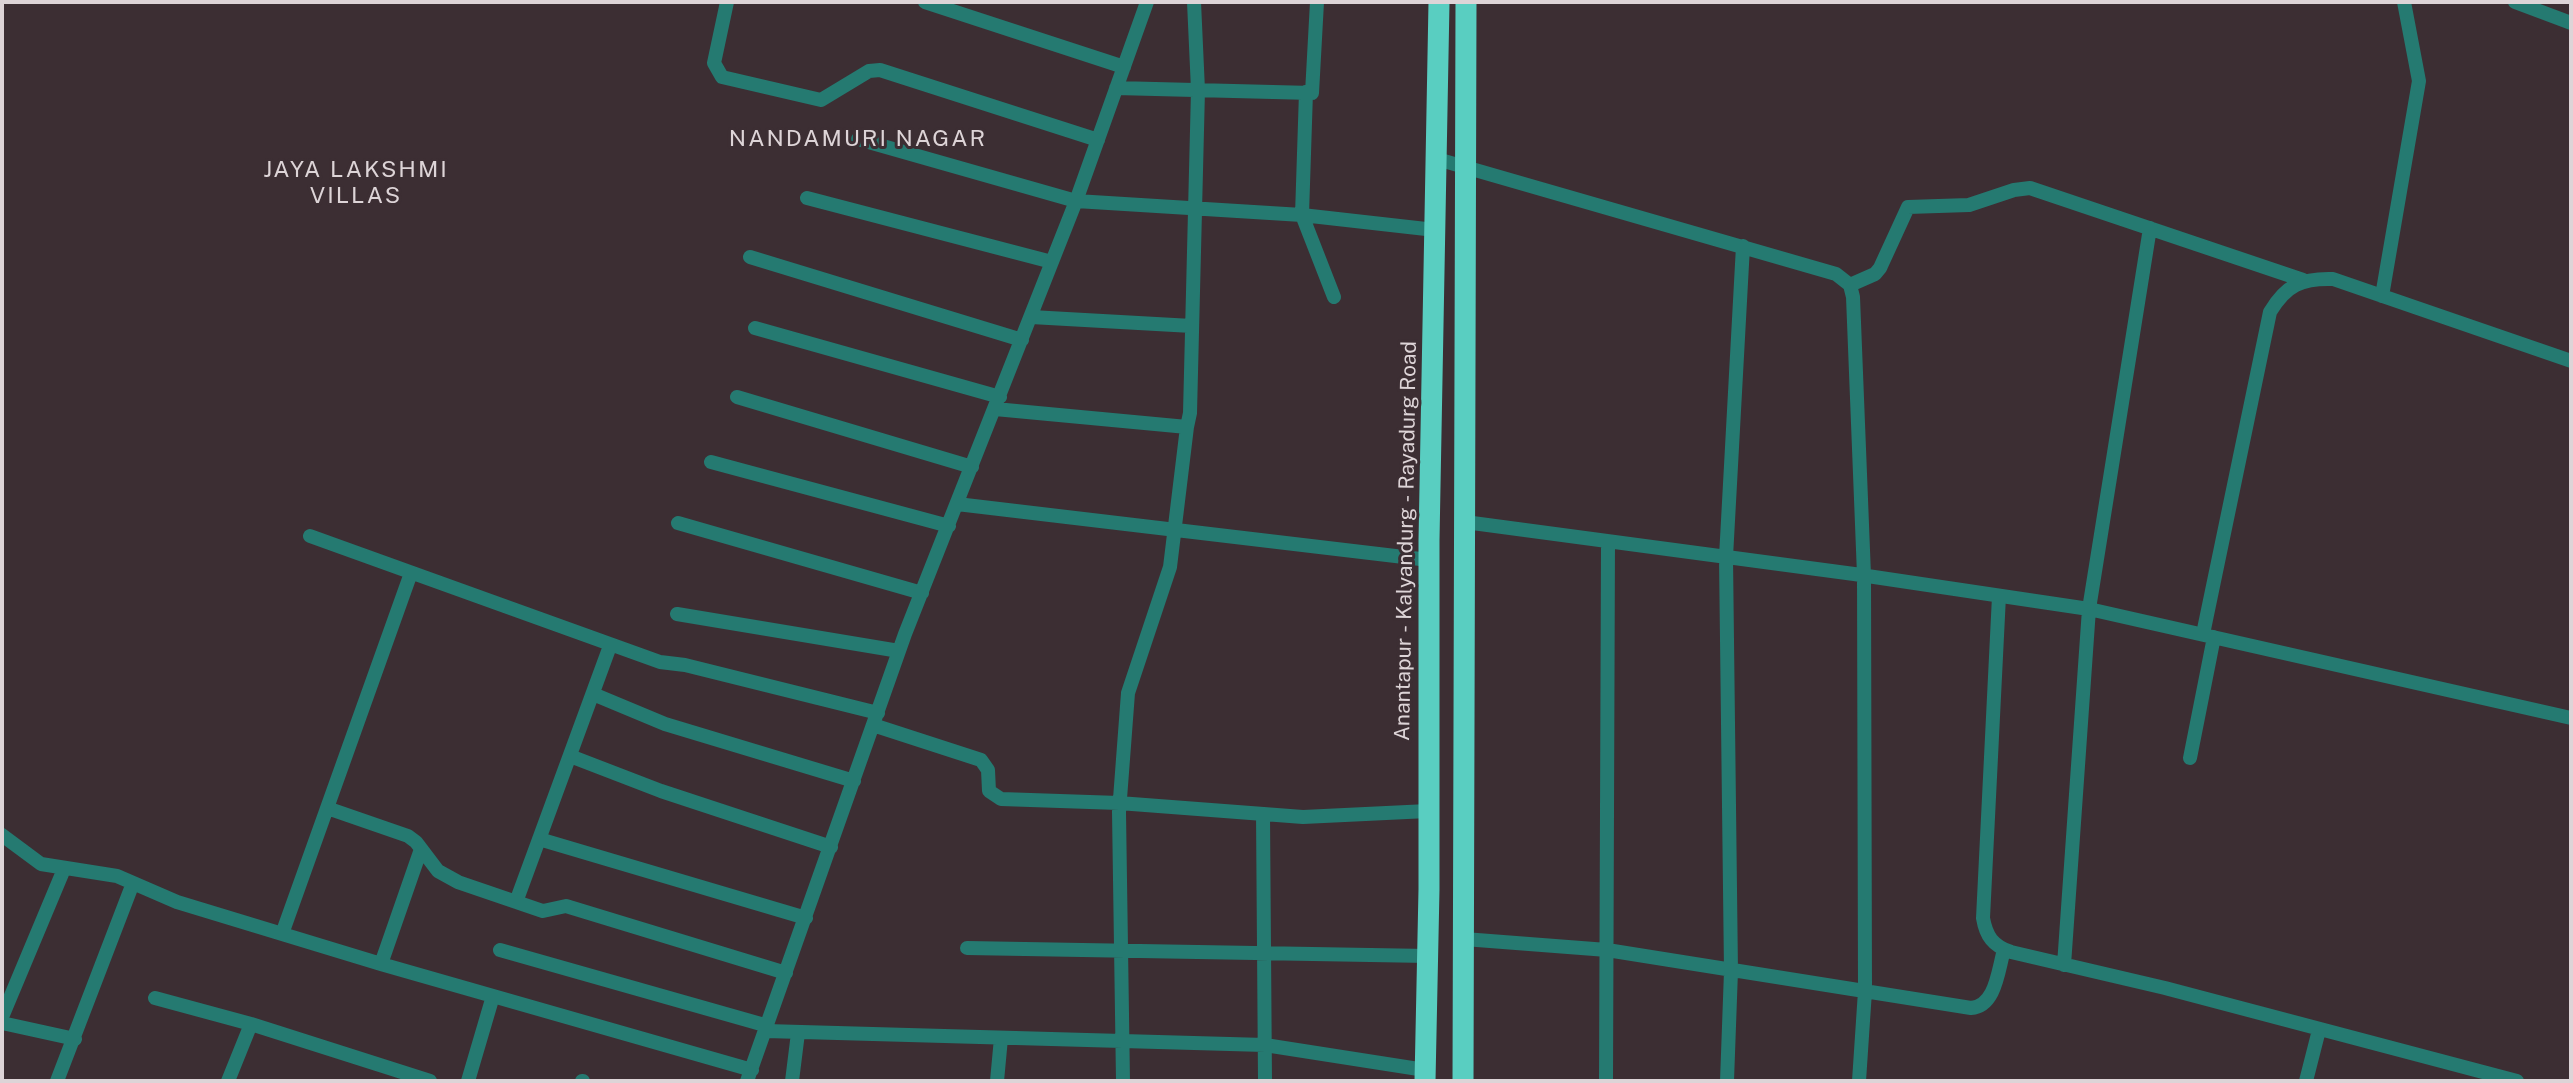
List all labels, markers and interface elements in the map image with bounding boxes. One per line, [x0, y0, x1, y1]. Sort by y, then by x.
district label: NANDAMURI NAGAR [731, 125, 985, 153]
district label: JAYA LAKSHMI VILLAS [265, 156, 447, 210]
street label: Anantapur - Kalyandurg - Rayadurg Road [1390, 341, 1422, 741]

